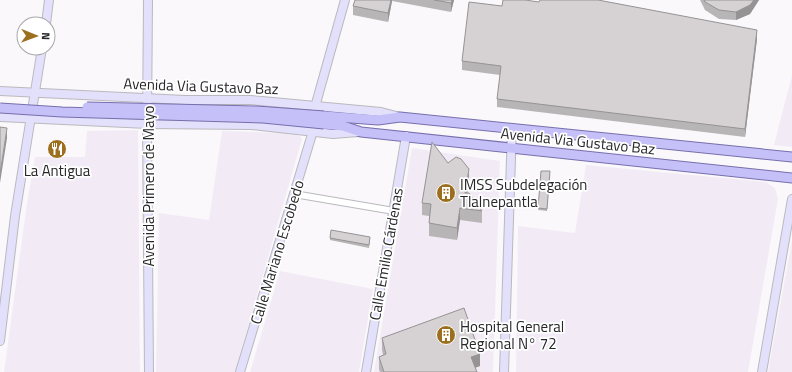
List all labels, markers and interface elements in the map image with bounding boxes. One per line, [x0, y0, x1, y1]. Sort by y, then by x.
north arrow [16, 16, 56, 56]
text: N [38, 32, 54, 40]
street label: Avenida Via Gustavo Baz [123, 72, 279, 100]
street label: Avenida Primero de Mayo [137, 105, 160, 267]
street label: Avenida Via Gustavo Baz [500, 121, 656, 161]
restaurant icon: La Antigua [46, 138, 68, 160]
place label: La Antigua [24, 159, 91, 182]
place label: IMSS Subdelegación Tlalnepantla [460, 173, 587, 213]
street label: Calle Mariano Escobedo [244, 177, 310, 327]
building icon: IMSS Subdelegación Tlalnepantla [435, 182, 457, 204]
street label: Calle Emilio Cárdenas [363, 186, 409, 322]
place label: Hospital General Regional N° 72 [460, 315, 564, 355]
building icon: Hospital General Regional N° 72 [435, 324, 457, 346]

